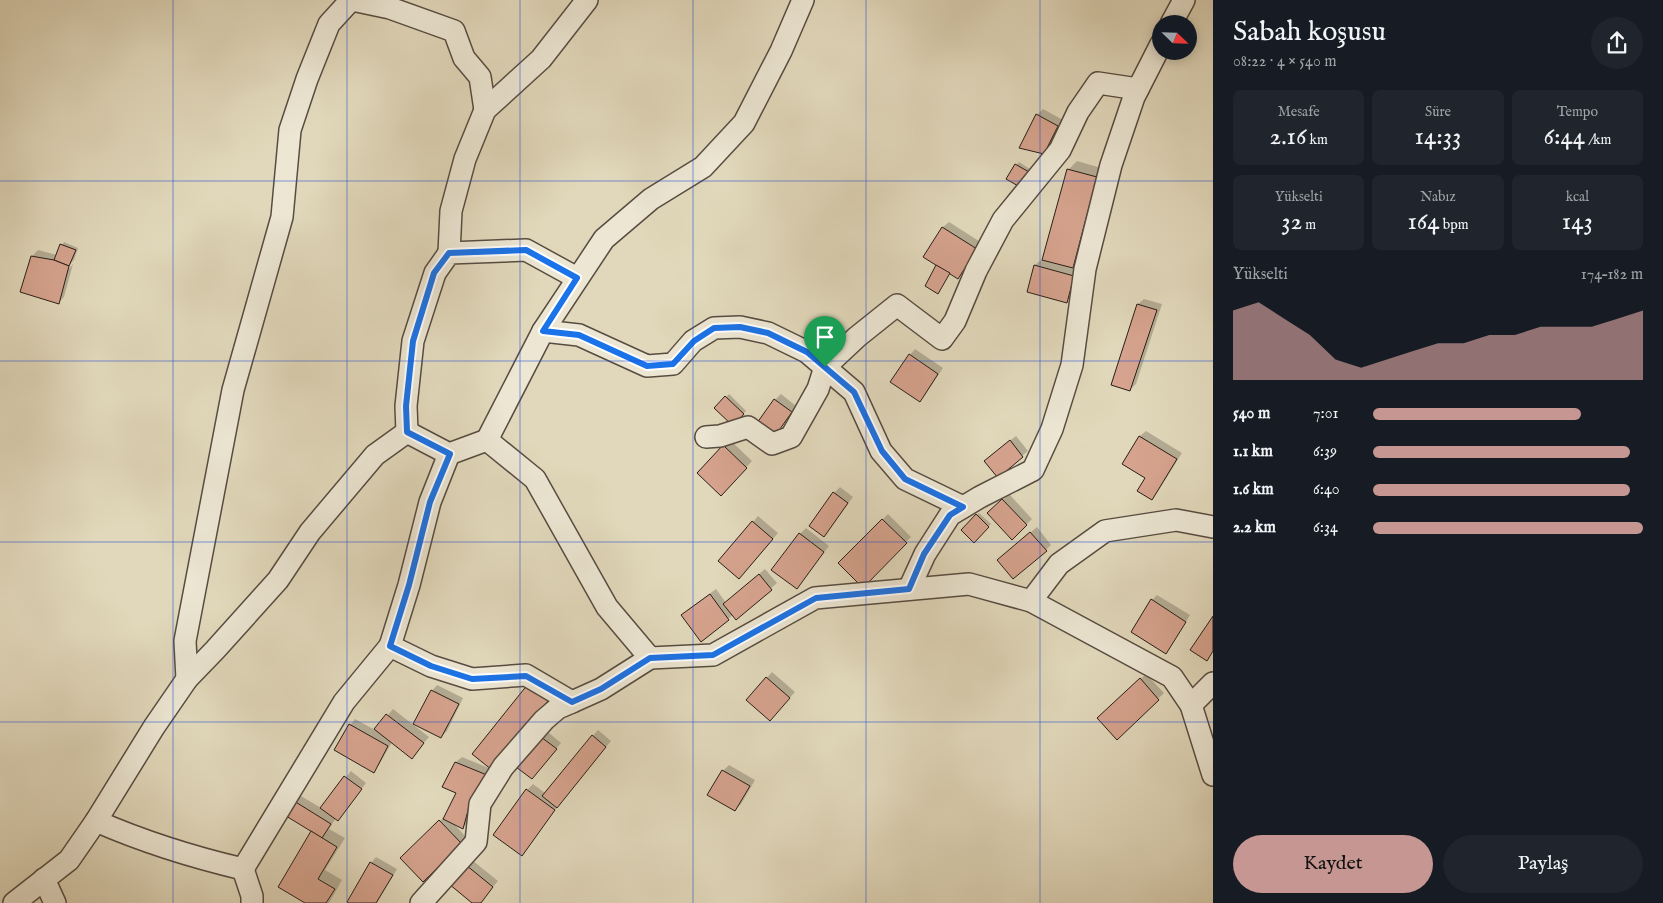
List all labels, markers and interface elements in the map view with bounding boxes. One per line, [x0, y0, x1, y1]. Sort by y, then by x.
north arrow [1152, 15, 1198, 60]
map controls [1152, 15, 1197, 60]
text: Sabah koşusu [1233, 15, 1386, 50]
button: share [1591, 17, 1643, 69]
text: 08:22 · 4 × 540 m [1233, 52, 1337, 72]
text: Mesafe [1278, 103, 1320, 121]
text: Süre [1425, 103, 1451, 121]
text: Tempo [1557, 103, 1598, 121]
text: 2.16 [1270, 121, 1306, 153]
text: 14:33 [1415, 121, 1461, 153]
text: 6:44 [1543, 121, 1585, 153]
text: km [1306, 131, 1328, 149]
text: /km [1585, 131, 1611, 149]
text: Yükselti [1275, 188, 1323, 206]
text: Nabız [1420, 188, 1456, 206]
text: kcal [1566, 188, 1589, 206]
text: 32 [1281, 206, 1302, 238]
text: 164 [1407, 206, 1440, 238]
text: 143 [1562, 206, 1593, 238]
text: m [1302, 216, 1316, 234]
text: bpm [1440, 216, 1469, 234]
text: Yükselti [1233, 265, 1288, 285]
text: 174–182 m [1581, 265, 1643, 285]
pin [804, 316, 846, 367]
icon: arrive [811, 323, 839, 351]
text: 540 m [1233, 404, 1270, 424]
text: 7:01 [1313, 404, 1338, 424]
text: 1.1 km [1233, 442, 1273, 462]
text: 6:39 [1313, 442, 1337, 462]
text: 1.6 km [1233, 480, 1274, 500]
text: 6:40 [1313, 480, 1340, 500]
text: 2.2 km [1233, 518, 1276, 538]
text: 6:34 [1313, 518, 1338, 538]
button: Kaydet [1233, 835, 1433, 893]
button: Paylaş [1443, 835, 1643, 893]

